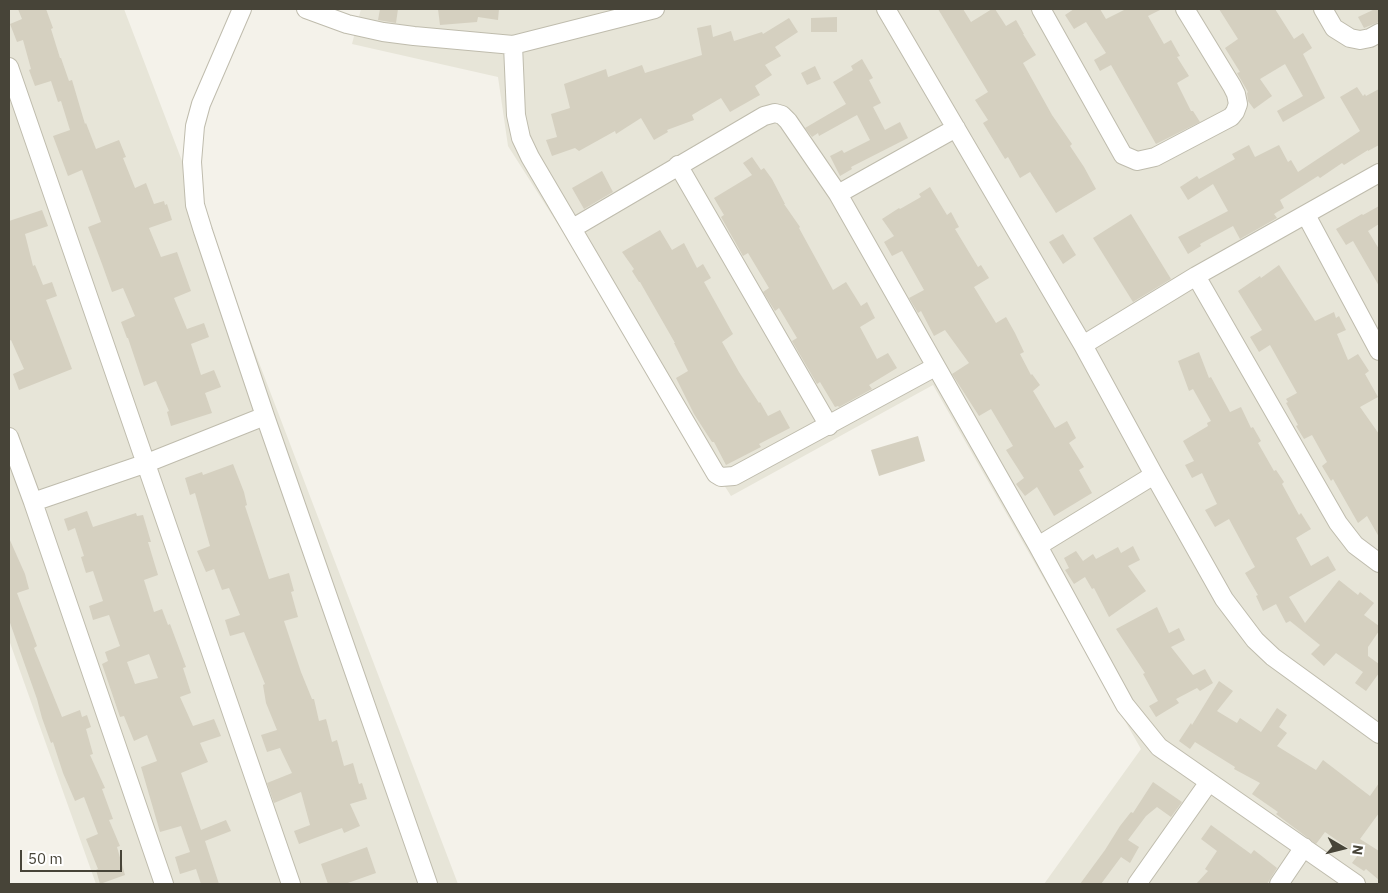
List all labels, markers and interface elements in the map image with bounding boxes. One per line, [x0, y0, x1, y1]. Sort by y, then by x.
north arrow [1318, 823, 1368, 873]
scale bar [22, 840, 125, 872]
text: N [1348, 844, 1367, 856]
text: 50 m [28, 849, 63, 868]

